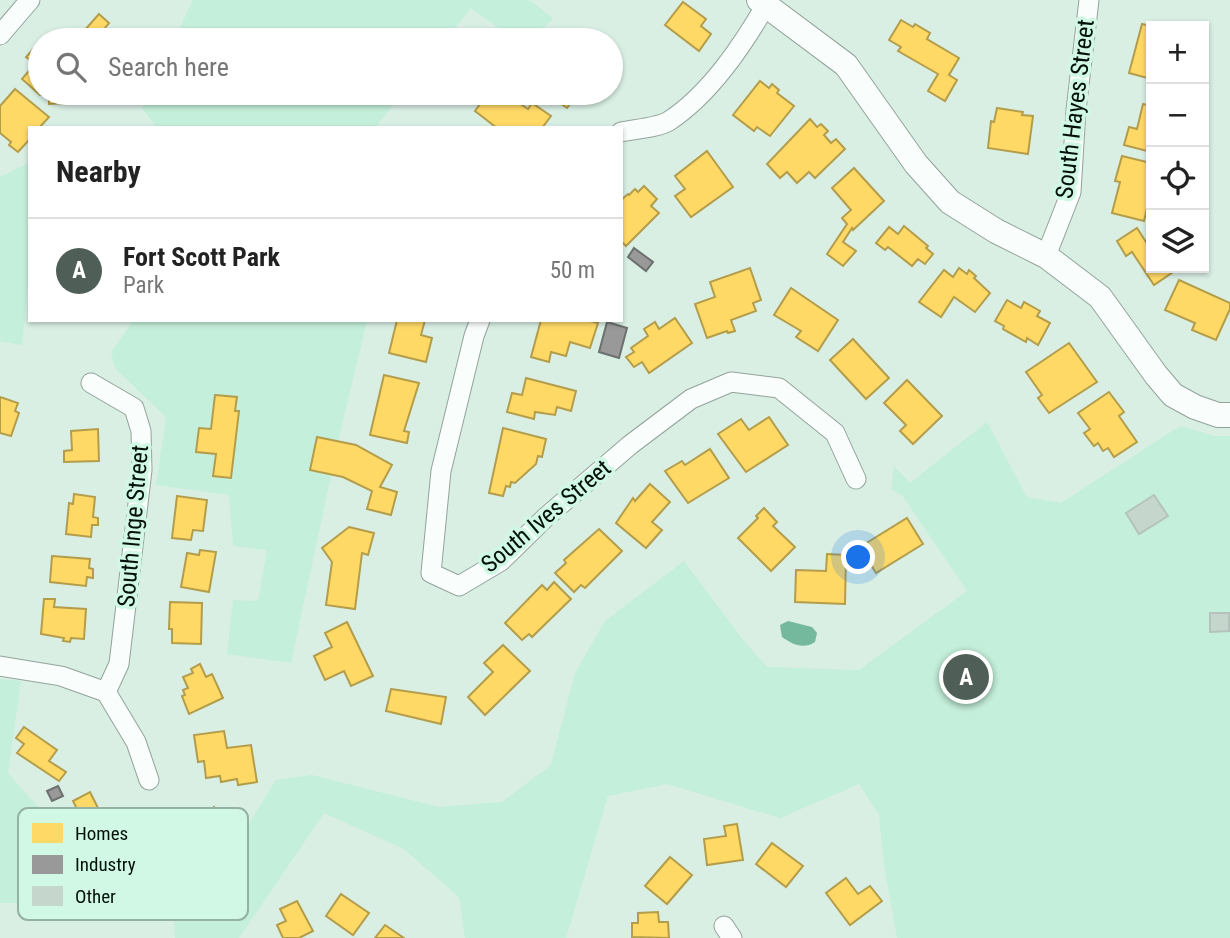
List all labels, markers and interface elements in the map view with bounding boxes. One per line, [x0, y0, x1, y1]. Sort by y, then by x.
street label: South Hayes Street [1050, 18, 1100, 200]
map controls [1146, 21, 1209, 273]
button: + [1146, 21, 1209, 84]
search box [28, 28, 623, 105]
icon: search [52, 48, 90, 86]
text: Search here [108, 52, 229, 82]
button: − [1146, 84, 1209, 147]
button: locate [1146, 147, 1209, 210]
text: Nearby [56, 154, 141, 189]
button: layers [1146, 210, 1209, 273]
text: Fort Scott Park [123, 242, 280, 272]
text: A [72, 257, 86, 284]
text: 50 m [550, 257, 595, 284]
text: Park [123, 272, 164, 299]
street label: South Inge Street [112, 444, 154, 608]
street label: South Ives Street [476, 454, 616, 578]
your location [841, 540, 875, 574]
pin: A [943, 651, 989, 703]
legend [18, 808, 248, 920]
text: Homes [75, 822, 128, 845]
text: Industry [75, 853, 136, 876]
text: Other [75, 885, 116, 908]

